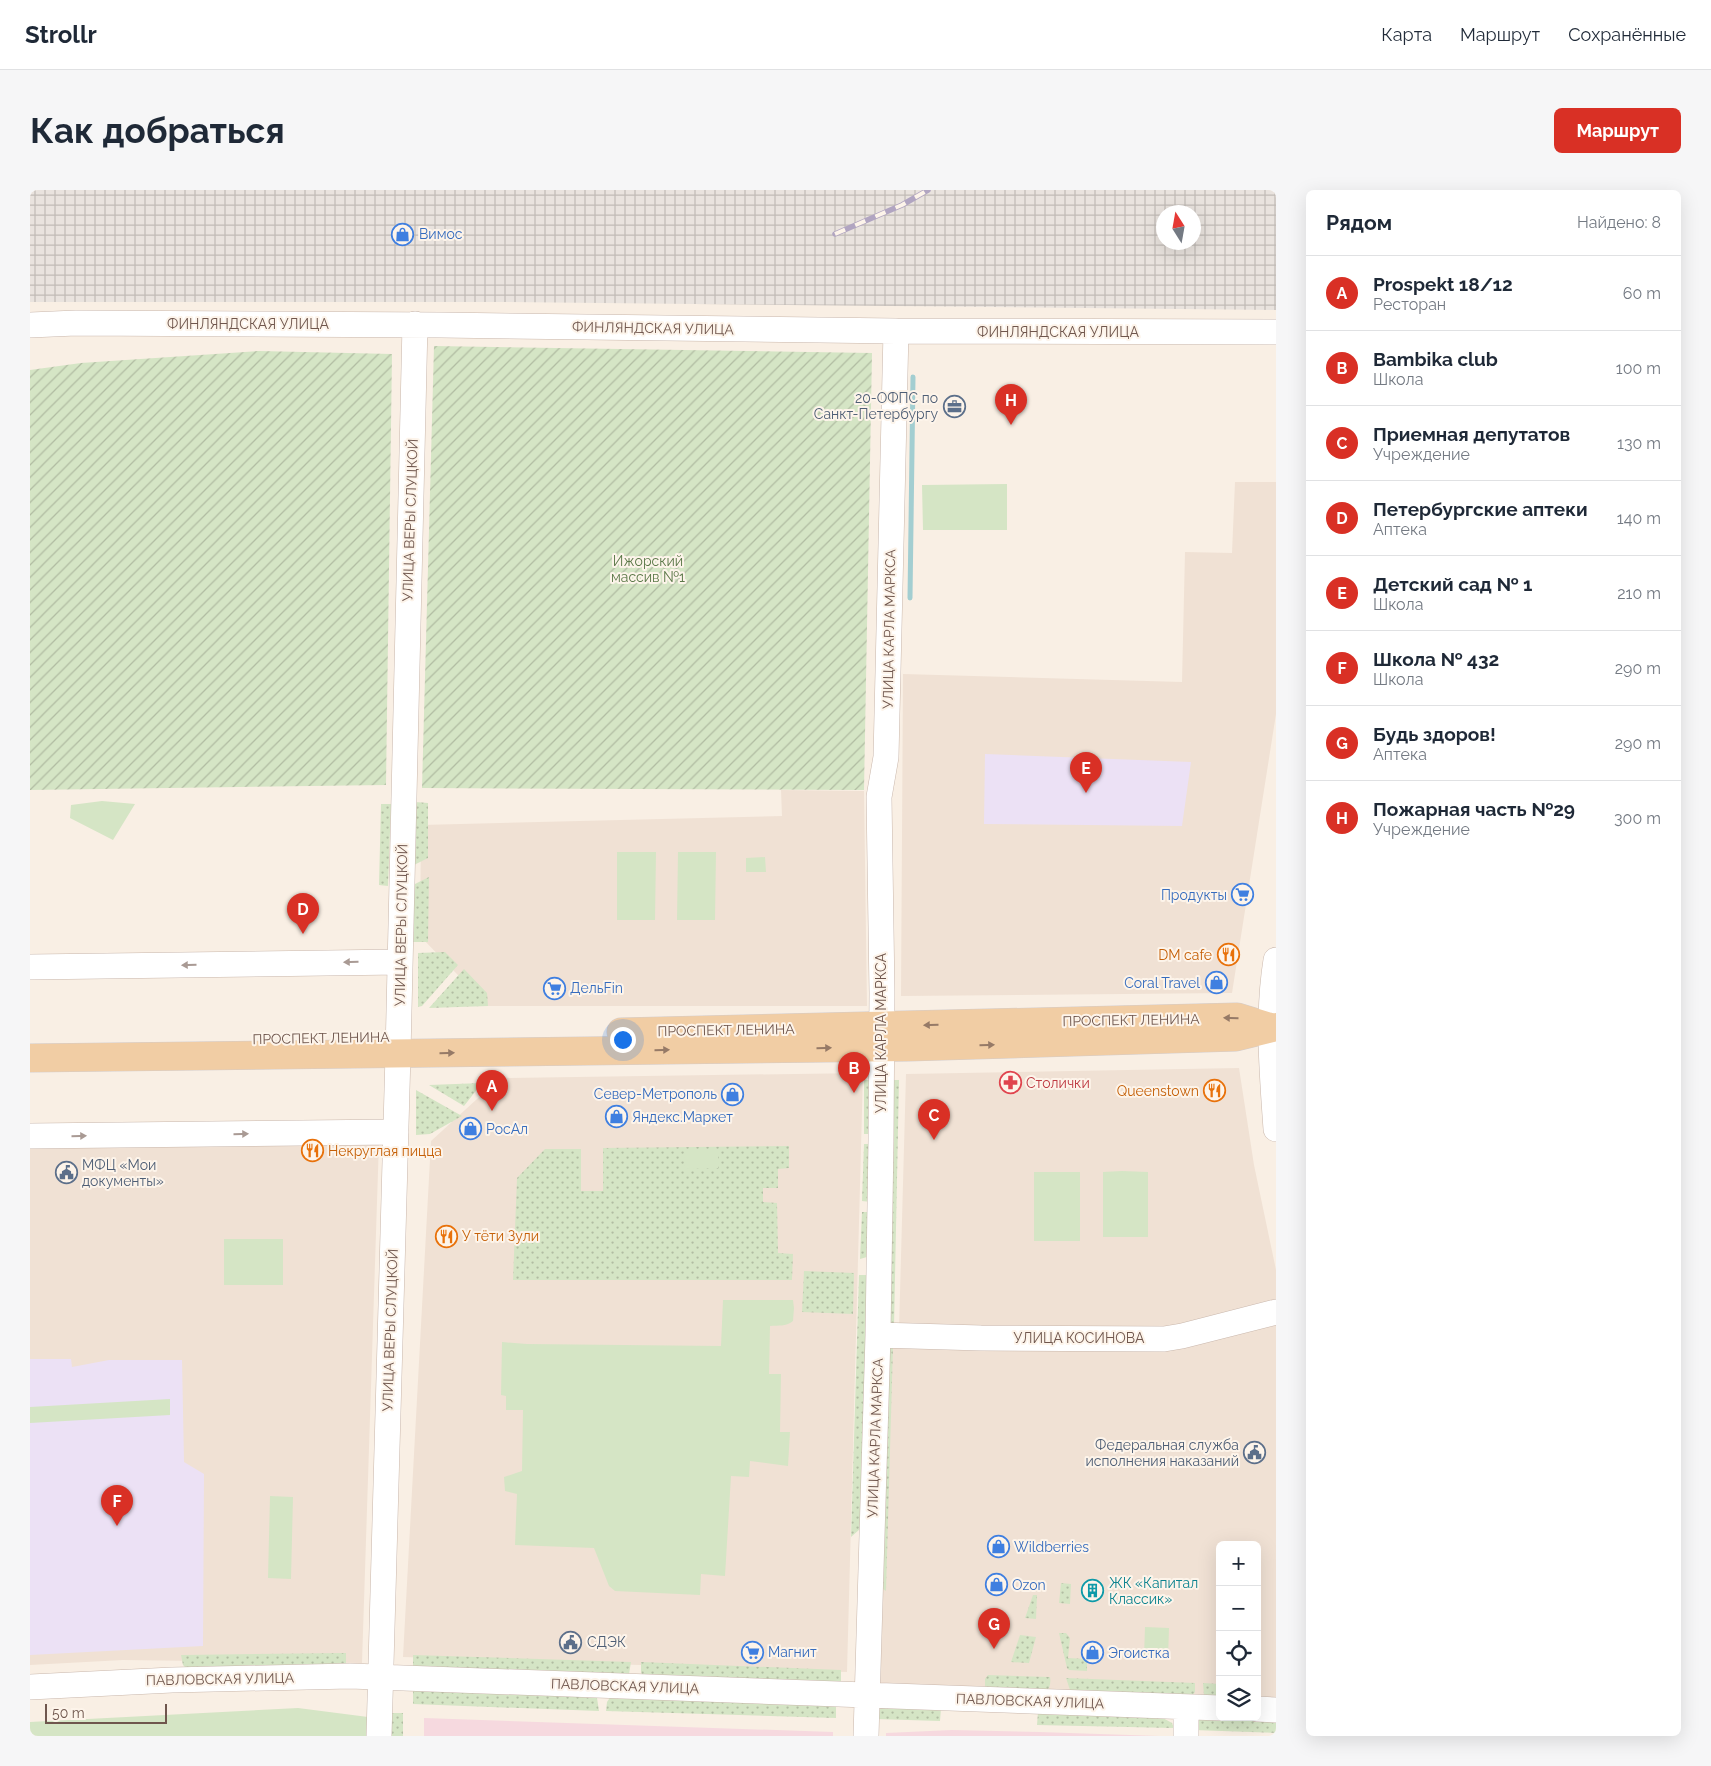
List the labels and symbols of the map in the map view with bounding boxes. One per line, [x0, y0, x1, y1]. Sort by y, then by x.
north arrow [1156, 205, 1201, 250]
shop icon: Вимос [391, 222, 415, 246]
place label: Вимос [419, 226, 463, 242]
street label: ФИНЛЯНДСКАЯ УЛИЦА [167, 316, 329, 332]
street label: ФИНЛЯНДСКАЯ УЛИЦА [572, 319, 735, 337]
street label: ФИНЛЯНДСКАЯ УЛИЦА [977, 324, 1139, 340]
pin: H [995, 384, 1027, 425]
place label: 20-ОФПС по Санкт-Петербургу [814, 390, 938, 422]
office icon: 20-ОФПС по Санкт-Петербургу [942, 394, 966, 418]
street label: УЛИЦА ВЕРЫ СЛУЦКОЙ [398, 438, 421, 601]
street label: УЛИЦА КАРЛА МАРКСА [880, 548, 898, 709]
park label: Ижорский массив №1 [611, 553, 685, 585]
pin: E [1070, 752, 1102, 793]
street label: УЛИЦА ВЕРЫ СЛУЦКОЙ [391, 844, 410, 1006]
supermarket icon: Продукты [1231, 883, 1255, 907]
place label: Продукты [1161, 887, 1227, 903]
pin: D [287, 893, 319, 934]
restaurant icon: DM cafe [1216, 943, 1240, 967]
place label: DM cafe [1158, 947, 1212, 963]
street label: УЛИЦА КАРЛА МАРКСА [873, 953, 889, 1113]
one-way arrow [343, 958, 359, 966]
one-way arrow [181, 961, 197, 969]
shop icon: Coral Travel [1204, 971, 1228, 995]
place label: Coral Travel [1124, 975, 1200, 991]
supermarket icon: ДельFin [542, 976, 566, 1000]
place label: ДельFin [570, 980, 623, 996]
street label: ПРОСПЕКТ ЛЕНИНА [1062, 1011, 1200, 1029]
one-way arrow [1222, 1014, 1238, 1022]
street label: ПРОСПЕКТ ЛЕНИНА [657, 1021, 795, 1039]
one-way arrow [922, 1022, 938, 1030]
your location [610, 1027, 636, 1053]
street label: ПРОСПЕКТ ЛЕНИНА [252, 1029, 390, 1047]
one-way arrow [979, 1040, 995, 1048]
one-way arrow [816, 1044, 832, 1052]
one-way arrow [654, 1046, 670, 1054]
one-way arrow [439, 1049, 455, 1057]
pin: B [838, 1052, 870, 1093]
pin: A [476, 1070, 508, 1111]
pharmacy icon: Столички [998, 1071, 1022, 1095]
place label: Столички [1026, 1075, 1090, 1091]
restaurant icon: Queenstown [1203, 1079, 1227, 1103]
shop icon: Север-Метрополь [721, 1082, 745, 1106]
place label: Queenstown [1117, 1083, 1199, 1099]
place label: Север-Метрополь [594, 1086, 717, 1102]
pin: C [918, 1099, 950, 1140]
shop icon: Яндекс.Маркет [604, 1105, 628, 1129]
place label: Яндекс.Маркет [632, 1109, 733, 1125]
shop icon: РосАл [458, 1117, 482, 1141]
place label: РосАл [486, 1121, 528, 1137]
one-way arrow [233, 1130, 249, 1138]
one-way arrow [71, 1132, 87, 1140]
restaurant icon: Некруглая пицца [300, 1139, 324, 1163]
place label: Некруглая пицца [328, 1143, 442, 1159]
place label: МФЦ «Мои документы» [82, 1157, 164, 1189]
public building icon: МФЦ «Мои документы» [54, 1161, 78, 1185]
restaurant icon: У тёти Зули [434, 1224, 458, 1248]
place label: У тёти Зули [462, 1228, 539, 1244]
street label: УЛИЦА ВЕРЫ СЛУЦКОЙ [378, 1248, 401, 1411]
street label: УЛИЦА КОСИНОВА [1014, 1330, 1145, 1346]
street label: УЛИЦА КАРЛА МАРКСА [864, 1357, 886, 1518]
place label: Федеральная служба исполнения наказаний [1086, 1437, 1239, 1469]
public building icon: Федеральная служба исполнения наказаний [1243, 1441, 1267, 1465]
pin: F [101, 1485, 133, 1526]
shop icon: Wildberries [986, 1535, 1010, 1559]
place label: Wildberries [1014, 1539, 1089, 1555]
shop icon: Ozon [984, 1573, 1008, 1597]
place label: ЖК «Капитал Классик» [1109, 1575, 1198, 1607]
place label: Ozon [1012, 1577, 1046, 1593]
building icon: ЖК «Капитал Классик» [1081, 1579, 1105, 1603]
pin: G [978, 1608, 1010, 1649]
public building icon: СДЭК [559, 1630, 583, 1654]
place label: СДЭК [587, 1634, 626, 1650]
supermarket icon: Магнит [740, 1640, 764, 1664]
shop icon: Эгоистка [1080, 1641, 1104, 1665]
place label: Магнит [768, 1644, 817, 1660]
place label: Эгоистка [1108, 1645, 1170, 1661]
street label: ПАВЛОВСКАЯ УЛИЦА [146, 1670, 295, 1688]
street label: ПАВЛОВСКАЯ УЛИЦА [551, 1675, 700, 1697]
street label: ПАВЛОВСКАЯ УЛИЦА [956, 1690, 1105, 1712]
scale bar [45, 1701, 168, 1724]

